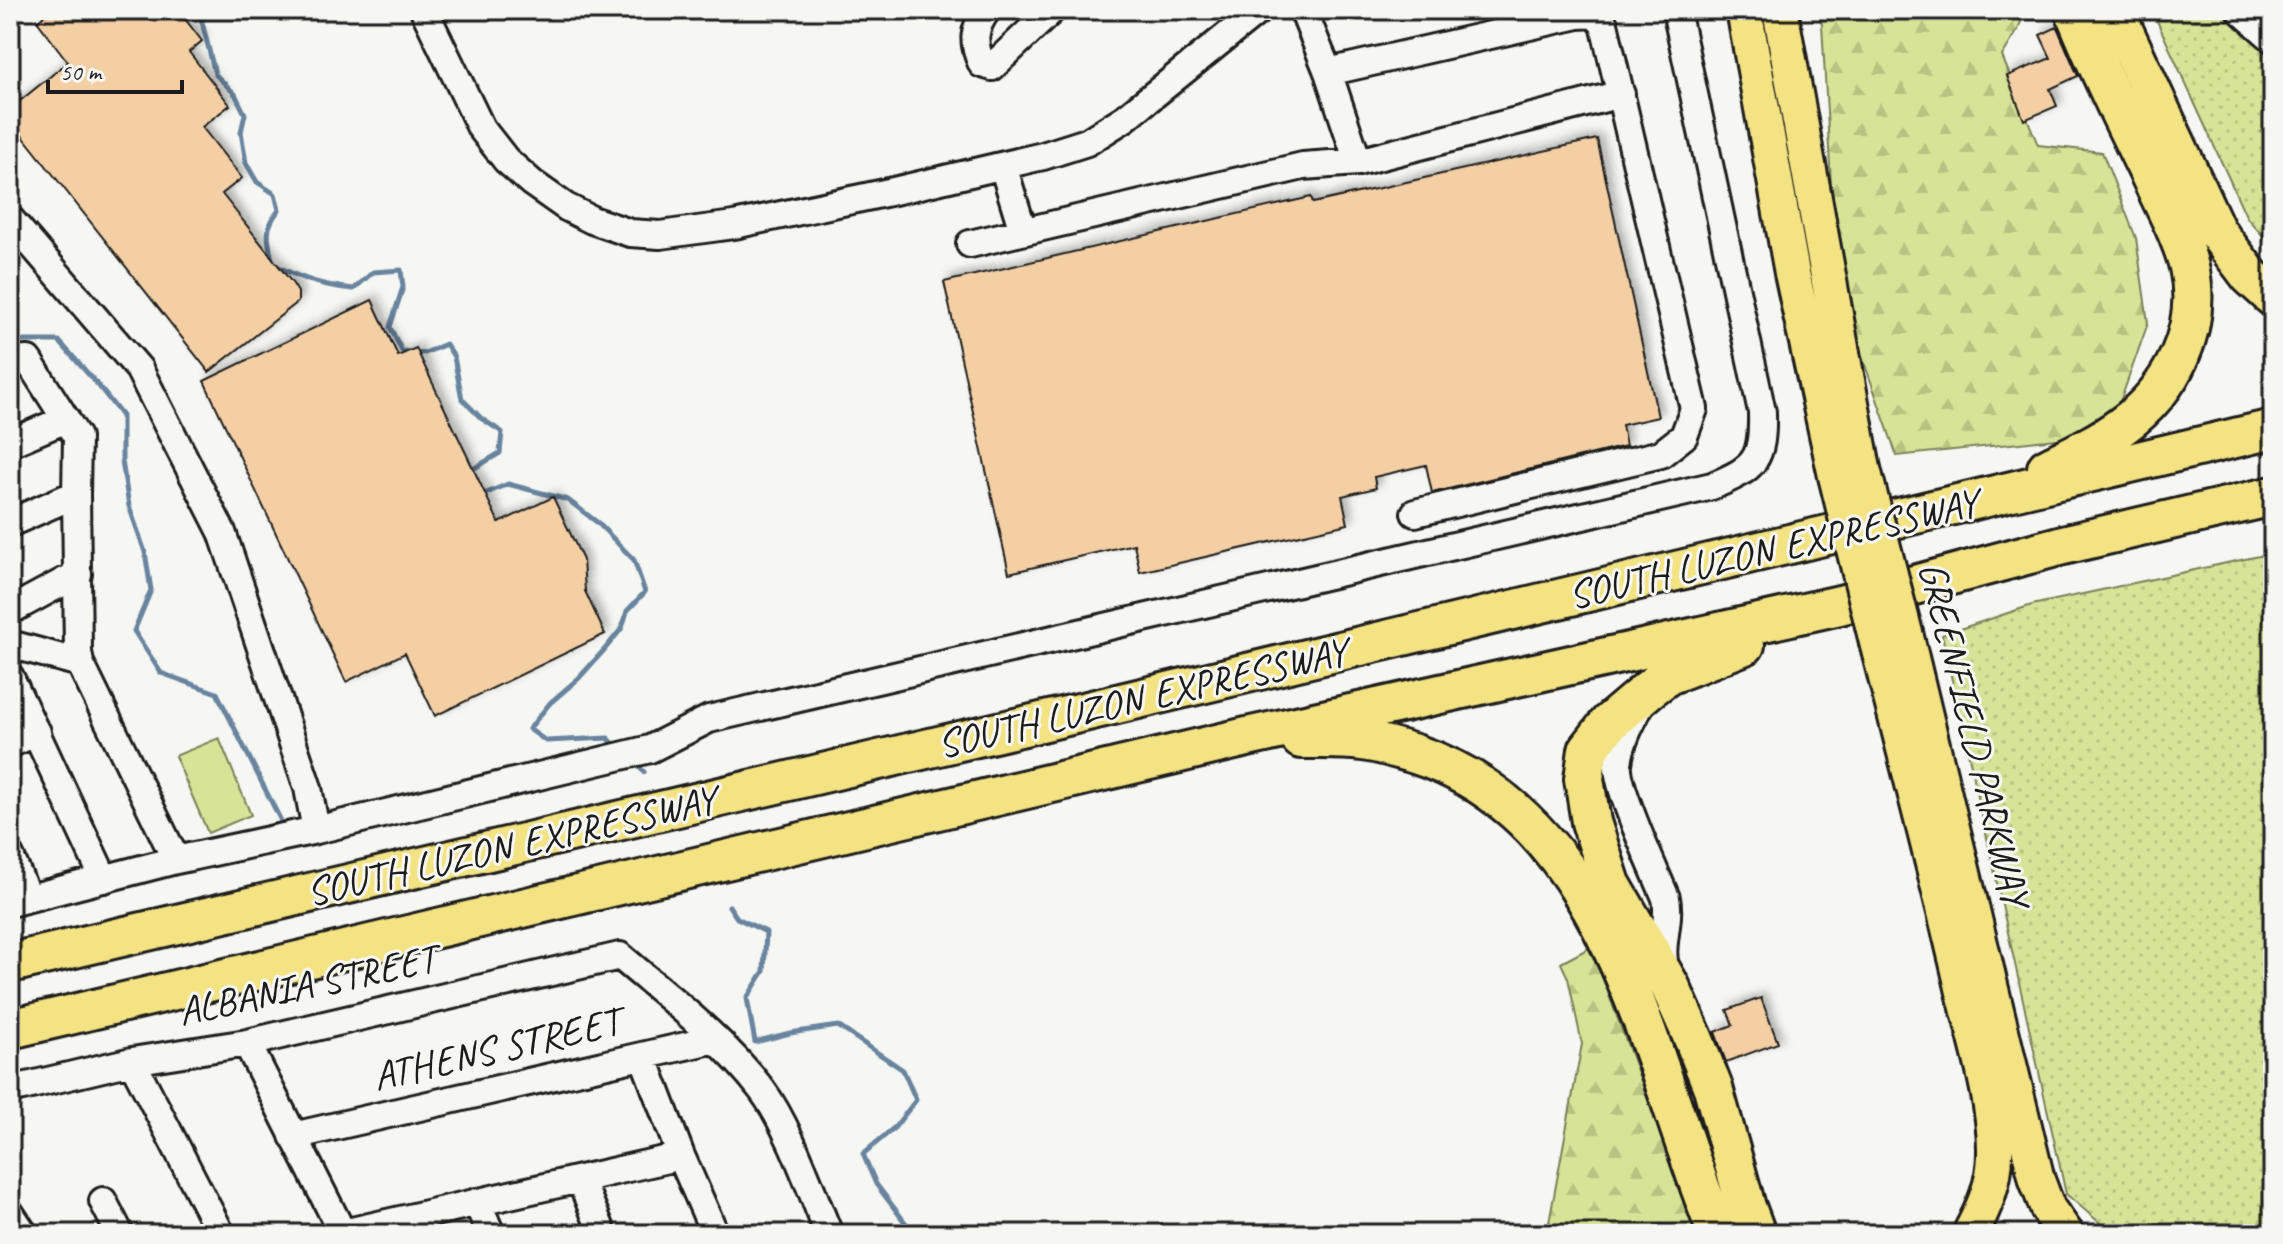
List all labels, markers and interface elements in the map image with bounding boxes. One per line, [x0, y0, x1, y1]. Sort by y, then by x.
scale bar [48, 44, 182, 94]
text: 50 m [60, 57, 103, 87]
street label: SOUTH LUZON EXPRESSWAY [1563, 476, 1990, 620]
street label: GREENFIELD PARKWAY [1907, 557, 2042, 917]
street label: SOUTH LUZON EXPRESSWAY [932, 625, 1359, 769]
street label: SOUTH LUZON EXPRESSWAY [301, 773, 728, 917]
street label: ALBANIA STREET [174, 932, 448, 1037]
street label: ATHENS STREET [368, 994, 633, 1102]

